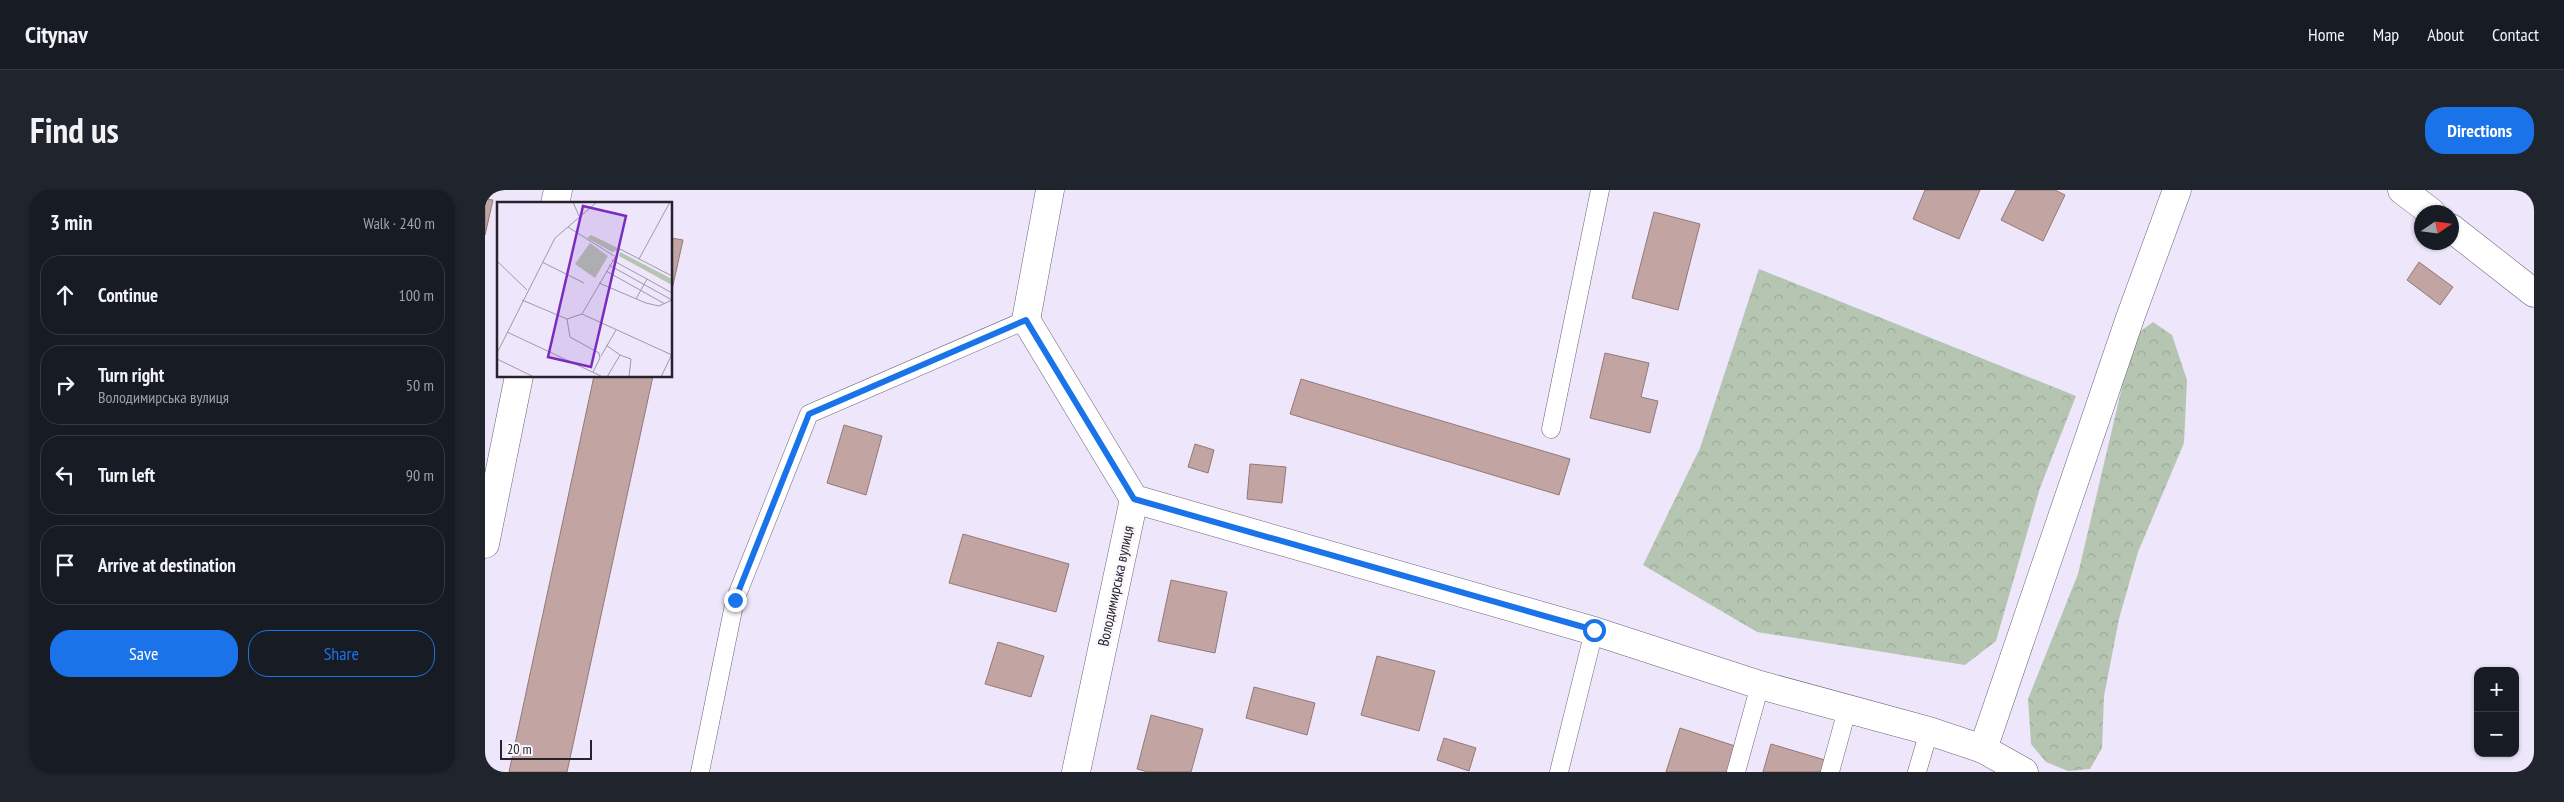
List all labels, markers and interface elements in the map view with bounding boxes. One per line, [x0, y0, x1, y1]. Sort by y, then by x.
text: Citynav [25, 19, 88, 50]
text: Home [2308, 23, 2345, 46]
text: Map [2373, 23, 2399, 46]
text: About [2427, 23, 2464, 46]
text: Contact [2492, 23, 2539, 46]
text: Find us [30, 107, 119, 153]
button: Directions [2425, 107, 2534, 154]
inset map [497, 202, 673, 378]
north arrow [2414, 205, 2459, 250]
text: 3 min [50, 209, 92, 236]
text: Walk · 240 m [363, 213, 435, 233]
icon: ahead [51, 281, 79, 309]
text: Continue [98, 283, 158, 307]
text: 100 m [399, 285, 434, 305]
text: Turn right [98, 363, 164, 387]
icon: right [51, 371, 79, 399]
text: 50 m [406, 375, 434, 395]
text: Володимирська вулиця [98, 387, 229, 407]
icon: left [51, 461, 79, 489]
text: Turn left [98, 463, 155, 487]
text: 90 m [406, 465, 434, 485]
street label: Володимирська вулиця [1093, 524, 1138, 648]
icon: arrive [51, 551, 79, 579]
text: Arrive at destination [98, 553, 236, 577]
route end [724, 589, 747, 612]
route start [1583, 619, 1606, 642]
button: Save [50, 630, 238, 677]
button: Share [248, 630, 435, 677]
map controls [2474, 667, 2519, 757]
button: + [2474, 667, 2519, 712]
button: − [2474, 712, 2519, 757]
scale bar [500, 737, 593, 760]
text: 20 m [507, 740, 532, 758]

